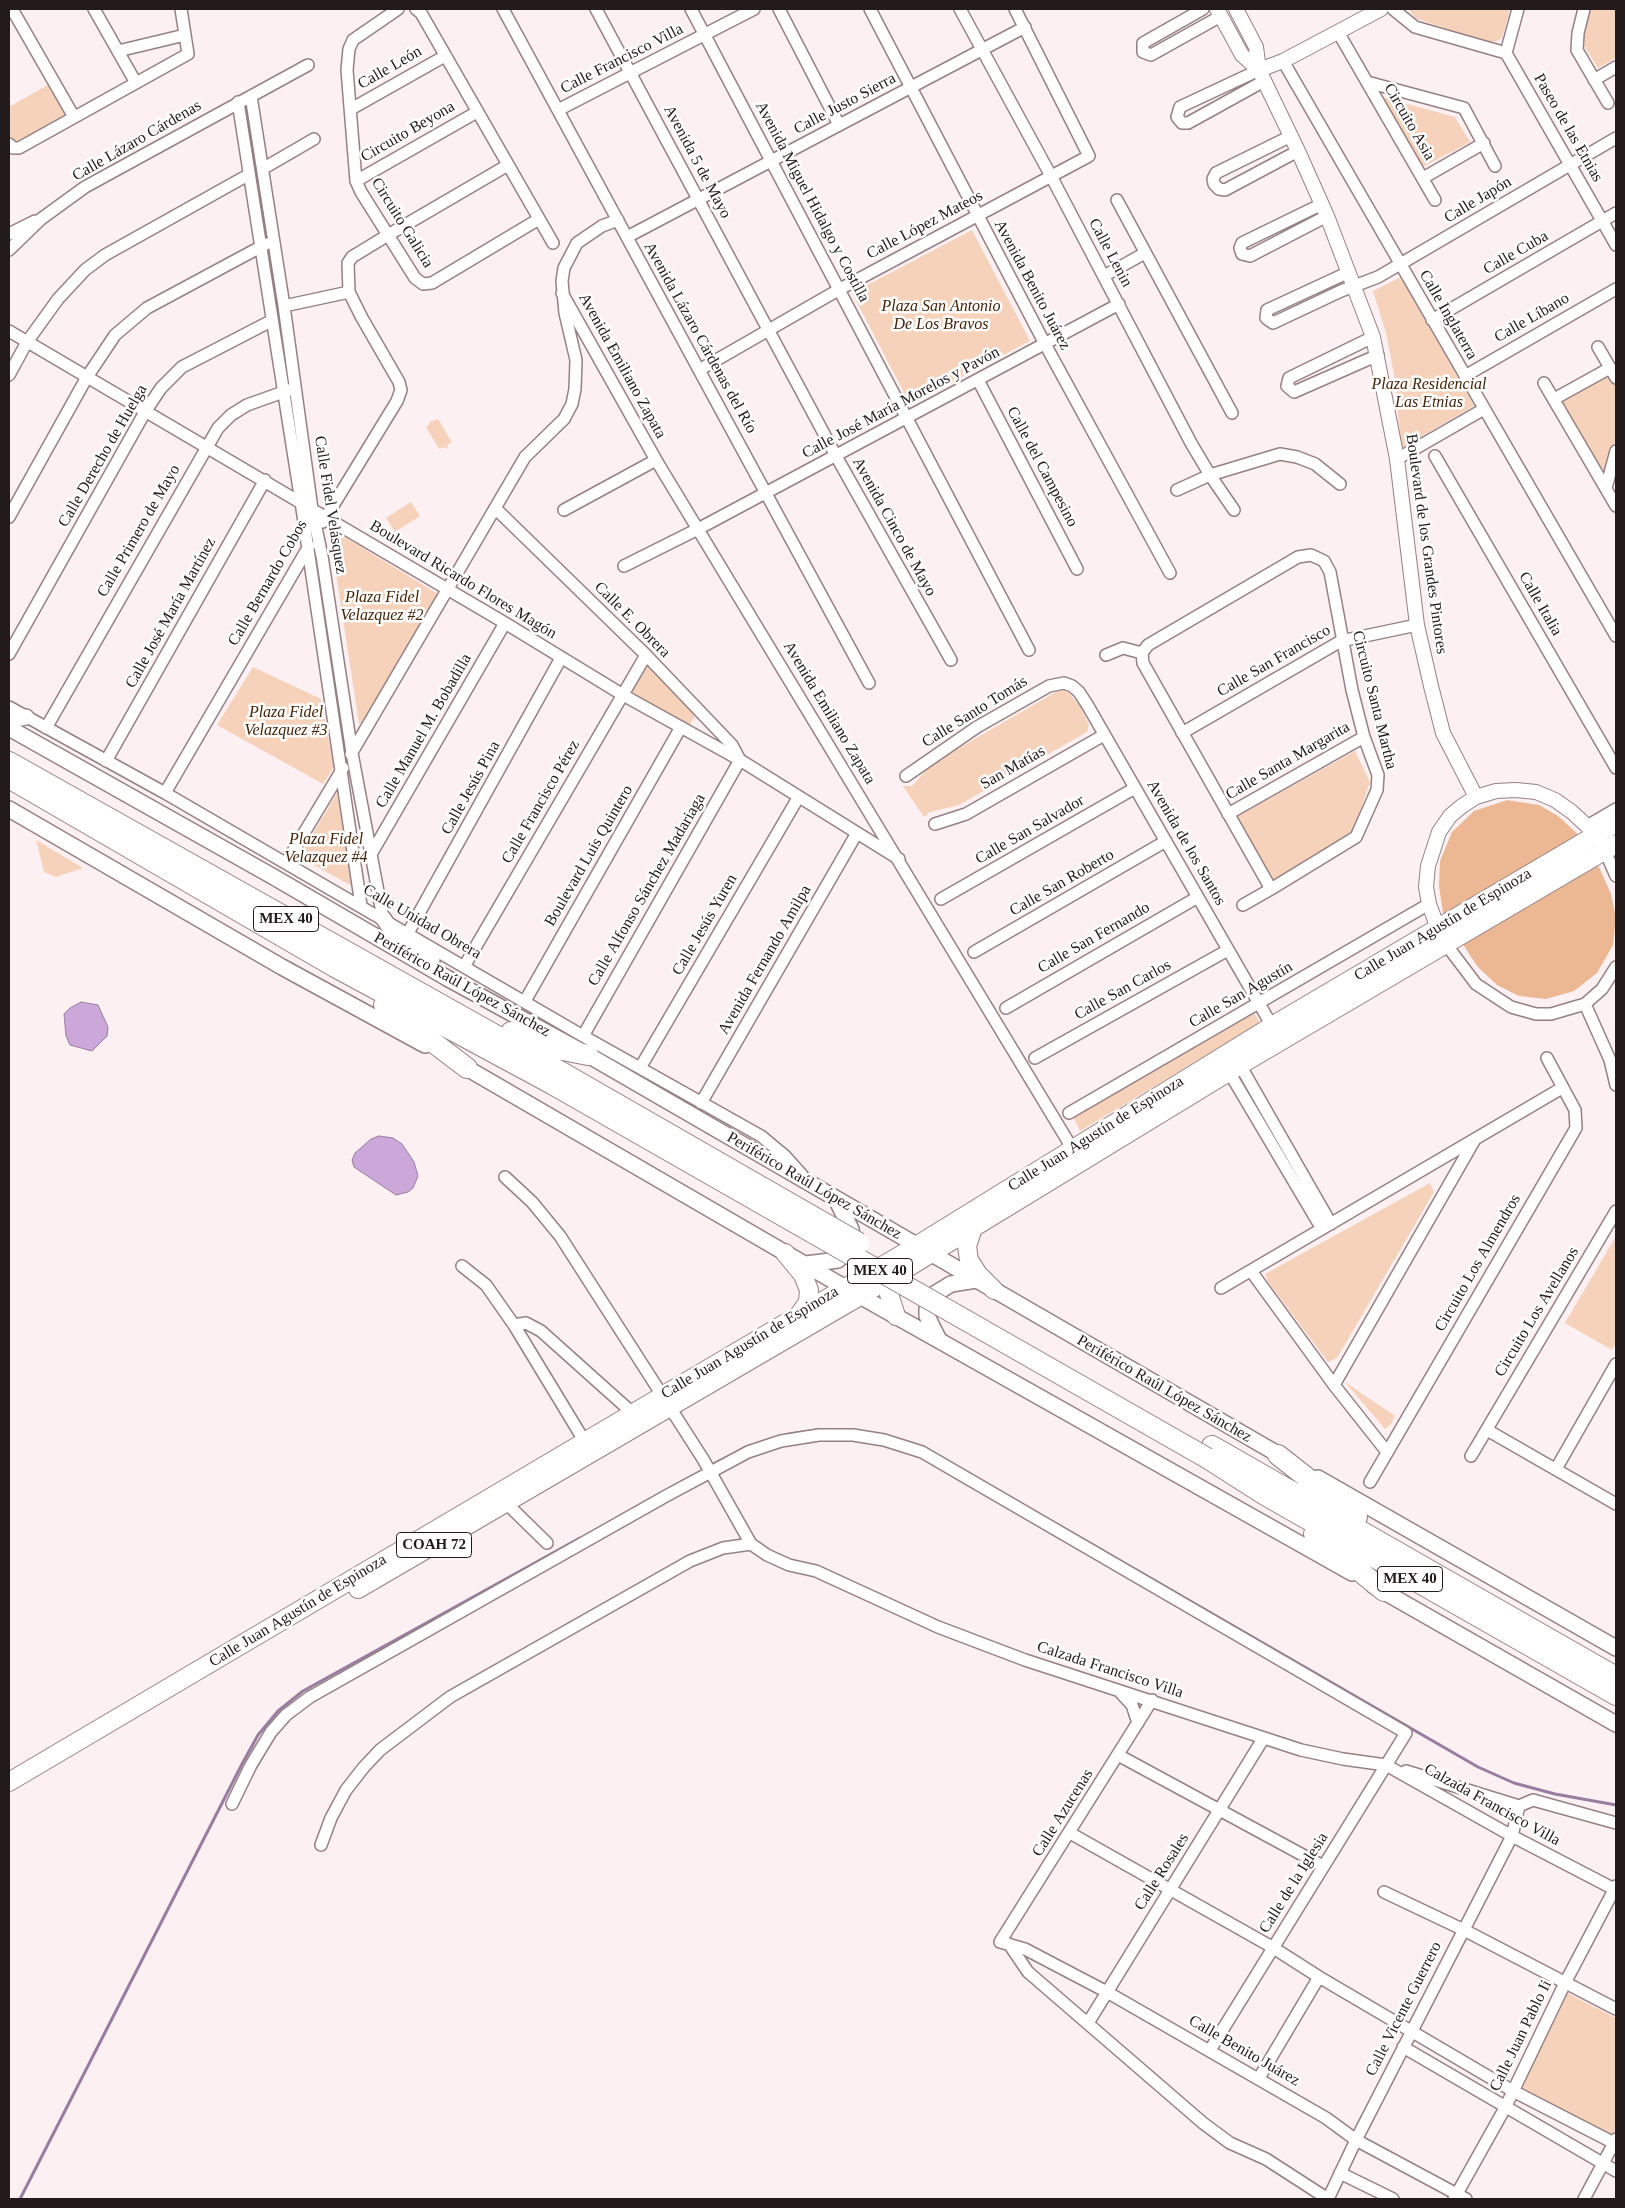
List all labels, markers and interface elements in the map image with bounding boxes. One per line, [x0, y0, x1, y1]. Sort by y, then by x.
street label: Calle Francisco Villa [557, 20, 687, 98]
street label: Calle León [355, 42, 425, 94]
street label: Calle Justo Sierra [791, 69, 899, 139]
street label: Paseo de las Etnias [1529, 70, 1607, 186]
street label: Circuito Asia [1379, 80, 1439, 164]
street label: Calle Lázaro Cárdenas [69, 96, 205, 186]
street label: Circuito Beyona [358, 97, 458, 167]
street label: Avenida Miguel Hidalgo y Costilla [751, 98, 873, 306]
street label: Avenida 5 de Mayo [659, 102, 735, 222]
street label: Calle Japón [1441, 172, 1515, 228]
street label: Circuito Galicia [367, 174, 437, 272]
street label: Calle López Mateos [864, 186, 986, 264]
street label: Calle Lenin [1084, 215, 1136, 291]
street label: Avenida Benito Juárez [990, 217, 1074, 353]
street label: Calle Cuba [1480, 227, 1552, 279]
street label: Avenida Lázaro Cárdenas del Río [639, 239, 761, 437]
street label: Calle Inglaterra [1415, 267, 1481, 363]
street label: Calle Líbano [1491, 289, 1573, 347]
street label: Avenida Emiliano Zapata [574, 290, 670, 442]
park label: Plaza San Antonio De Los Bravos [881, 297, 1001, 335]
street label: Calle José María Morelos y Pavón [799, 343, 1003, 463]
park label: Plaza Residencial Las Etnias [1371, 375, 1487, 413]
street label: Calle Derecho de Huelga [54, 381, 152, 531]
street label: Calle del Campesino [1002, 404, 1082, 530]
street label: Boulevard de los Grandes Pintores [1401, 433, 1451, 655]
street label: Calle Fidel Velásquez [310, 435, 350, 575]
street label: Avenida Cinco de Mayo [848, 454, 940, 600]
street label: Calle Primero de Mayo [93, 461, 185, 601]
street label: Calle Bernardo Cobos [224, 517, 312, 649]
street label: Boulevard Ricardo Flores Magón [366, 517, 560, 643]
street label: Calle José María Martínez [122, 534, 220, 692]
street label: Calle Italia [1514, 569, 1566, 639]
street label: Calle E. Obrera [590, 578, 674, 662]
park label: Plaza Fidel Velazquez #2 [340, 588, 424, 626]
street label: Calle San Francisco [1214, 621, 1334, 701]
street label: Circuito Santa Martha [1347, 629, 1401, 771]
street label: Avenida Emiliano Zapata [779, 638, 879, 788]
street label: Calle Manuel M. Bobadilla [372, 650, 476, 812]
street label: Calle Santo Tomás [919, 672, 1031, 752]
park label: Plaza Fidel Velazquez #3 [244, 703, 328, 741]
street label: Calle Santa Margarita [1223, 718, 1353, 804]
street label: Calle Francisco Pérez [498, 737, 584, 867]
street label: Calle Jesús Pina [437, 738, 505, 838]
street label: San Matías [977, 742, 1049, 794]
street label: Avenida de los Santos [1142, 777, 1230, 909]
street label: Boulevard Luis Quintero [541, 782, 637, 930]
street label: Calle Alfonso Sánchez Madariaga [584, 790, 710, 990]
street label: Calle San Salvador [972, 791, 1088, 869]
park label: Plaza Fidel Velazquez #4 [284, 830, 368, 868]
street label: Calle San Roberto [1006, 845, 1118, 921]
street label: Calle Juan Agustín de Espinoza [1351, 864, 1535, 986]
street label: Calle Jesús Yuren [668, 871, 742, 979]
street label: Calle Unidad Obrera [359, 880, 485, 964]
street label: Avenida Fernando Amilpa [714, 882, 816, 1038]
street label: Calle San Fernando [1035, 898, 1153, 978]
road number: MEX 40 [254, 906, 318, 932]
street label: Periférico Raúl López Sánchez [371, 928, 553, 1042]
street label: Calle San Carlos [1071, 956, 1175, 1024]
street label: Calle San Agustín [1186, 958, 1296, 1032]
street label: Calle Juan Agustín de Espinoza [1005, 1072, 1187, 1196]
street label: Periférico Raúl López Sánchez [723, 1128, 905, 1244]
street label: Circuito Los Almendros [1431, 1191, 1525, 1335]
street label: Circuito Los Avellanos [1491, 1244, 1583, 1380]
road number: MEX 40 [848, 1258, 912, 1284]
street label: Calle Juan Agustín de Espinoza [658, 1282, 842, 1404]
street label: Periférico Raúl López Sánchez [1073, 1331, 1255, 1447]
road number: COAH 72 [396, 1532, 472, 1558]
street label: Calle Juan Agustín de Espinoza [206, 1550, 390, 1672]
road number: MEX 40 [1378, 1566, 1442, 1592]
street label: Calzada Francisco Villa [1034, 1637, 1186, 1703]
street label: Calzada Francisco Villa [1421, 1760, 1563, 1850]
street label: Calle Azucenas [1028, 1766, 1098, 1860]
street label: Calle de la Iglesia [1255, 1829, 1333, 1937]
street label: Calle Rosales [1131, 1830, 1193, 1914]
street label: Calle Vicente Guerrero [1362, 1939, 1446, 2079]
street label: Calle Juan Pablo Ii [1486, 1977, 1556, 2095]
street label: Calle Benito Juárez [1185, 2011, 1303, 2091]

